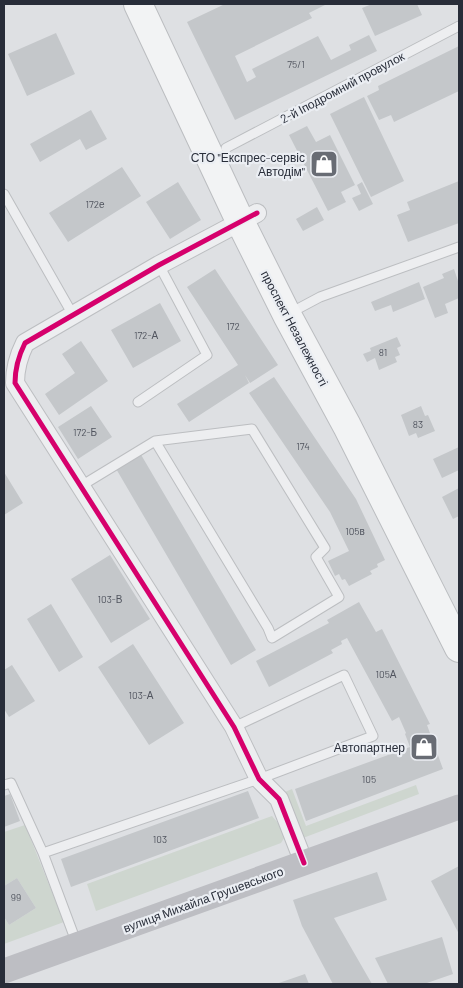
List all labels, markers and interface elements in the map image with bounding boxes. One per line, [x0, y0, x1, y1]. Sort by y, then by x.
street label: 2-й Іподромний провулок [278, 48, 407, 127]
house number: 75/1 [287, 58, 305, 70]
shop icon: СТО "Експрес-сервіс Автодім" [309, 149, 339, 179]
place label: СТО "Експрес-сервіс Автодім" [191, 150, 305, 179]
house number: 172е [85, 198, 105, 210]
street label: проспект Незалежності [258, 268, 331, 389]
house number: 172 [226, 320, 240, 332]
house number: 172-А [134, 329, 158, 341]
house number: 81 [379, 346, 387, 358]
house number: 83 [413, 418, 423, 430]
house number: 172-Б [73, 426, 97, 438]
house number: 174 [296, 440, 310, 452]
house number: 105в [345, 525, 365, 537]
house number: 103-В [98, 593, 123, 605]
house number: 105А [376, 668, 397, 680]
house number: 103-А [129, 689, 154, 701]
shop icon: Автопартнер [409, 732, 439, 762]
place label: Автопартнер [334, 740, 405, 755]
house number: 105 [362, 773, 376, 785]
house number: 103 [153, 833, 167, 845]
street label: вулиця Михайла Грушевського [121, 863, 286, 935]
house number: 99 [11, 891, 21, 903]

